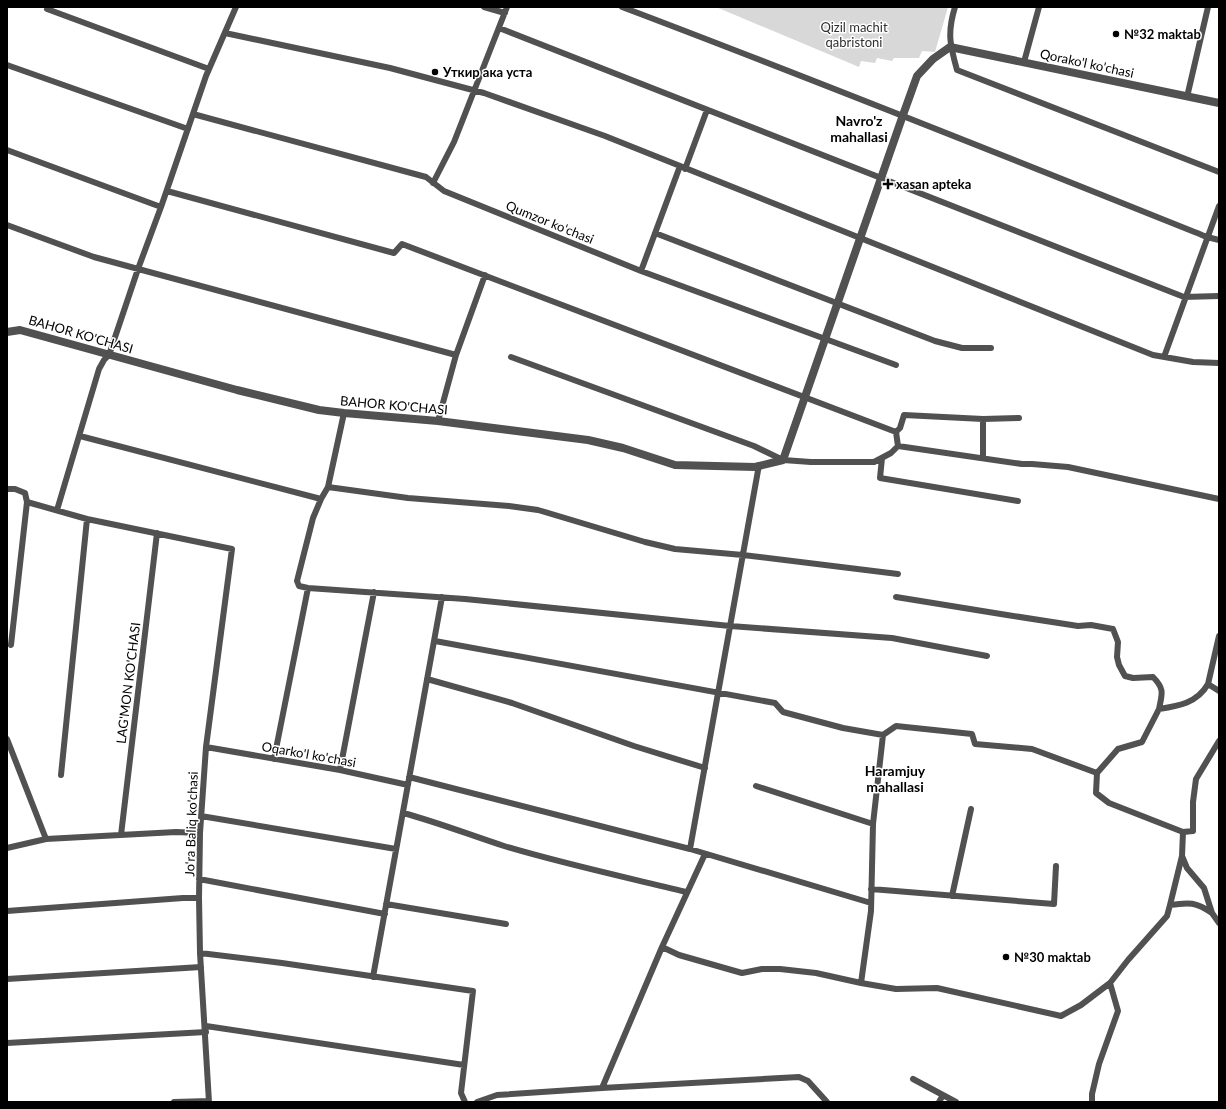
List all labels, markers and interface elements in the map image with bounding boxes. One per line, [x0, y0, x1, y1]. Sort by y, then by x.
park label: Qizil machit qabristoni [820, 19, 888, 50]
place label: №32 maktab [1124, 26, 1201, 42]
marker: №32 maktab [1111, 29, 1121, 39]
street label: Qorako'l ko'chasi [1039, 45, 1135, 81]
place label: Уткир ака уста [442, 64, 532, 80]
marker: Уткир ака уста [430, 67, 440, 77]
district label: Navro'z mahallasi [830, 112, 888, 145]
place label: xasan apteka [896, 176, 971, 192]
marker: xasan apteka [883, 179, 893, 189]
street label: Qumzor ko'chasi [504, 197, 596, 247]
street label: BAHOR KO'CHASI [27, 311, 135, 357]
street label: BAHOR KO'CHASI [339, 392, 449, 418]
street label: LAG'MON KO'CHASI [113, 621, 143, 745]
street label: Oqarko'l ko'chasi [261, 738, 357, 770]
district label: Haramjuy mahallasi [865, 762, 926, 795]
street label: Jo'ra Baliq ko'chasi [181, 771, 201, 877]
place label: №30 maktab [1014, 949, 1091, 965]
marker: №30 maktab [1001, 952, 1011, 962]

